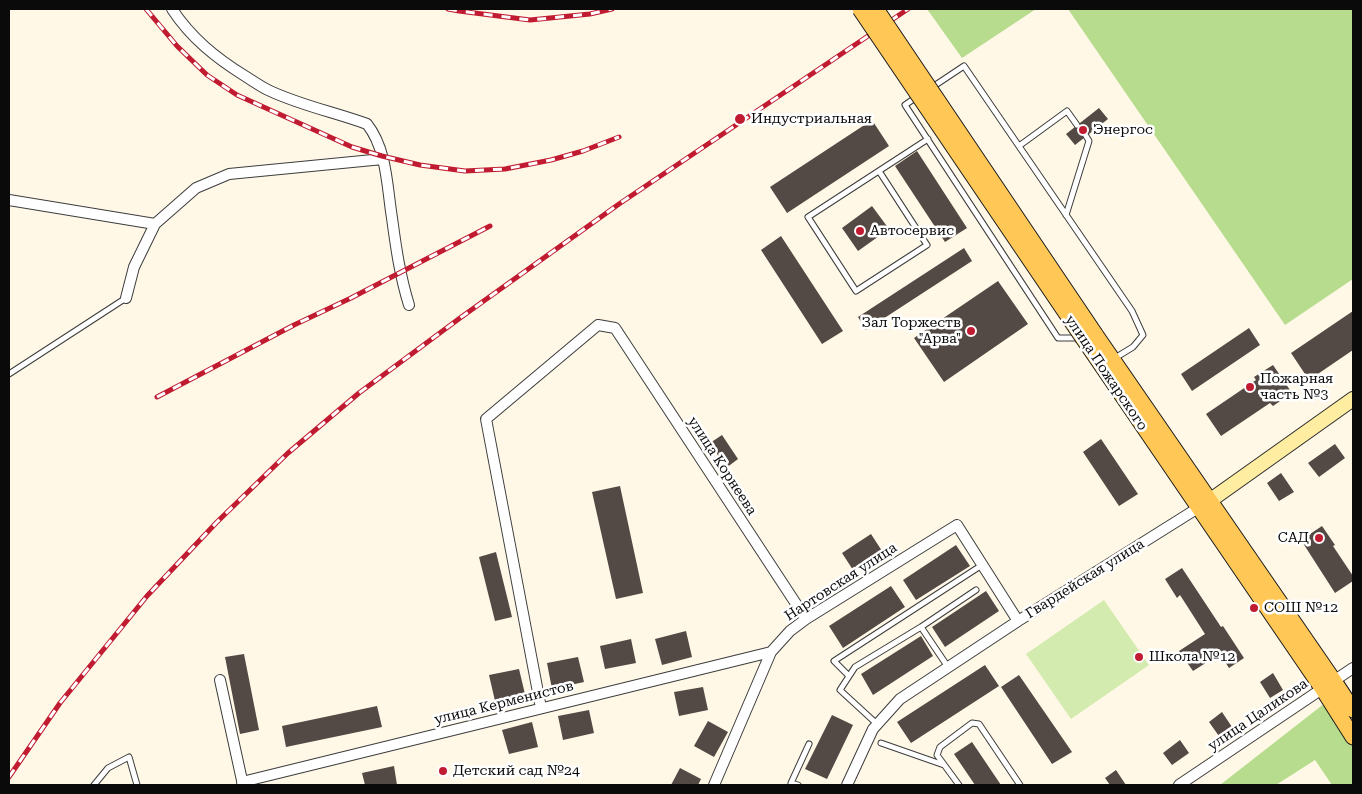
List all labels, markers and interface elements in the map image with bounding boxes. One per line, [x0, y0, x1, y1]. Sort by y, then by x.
place label: Индустриальная [751, 111, 872, 127]
marker: Индустриальная [733, 112, 747, 126]
place label: Энергос [1093, 122, 1153, 138]
marker: Энергос [1077, 124, 1089, 136]
place label: Автосервис [870, 223, 954, 239]
marker: Автосервис [854, 225, 866, 237]
street label: улица Пожарского [1061, 312, 1151, 434]
place label: Зал Торжеств "Арва" [862, 315, 961, 348]
marker: Зал Торжеств "Арва" [965, 325, 977, 337]
place label: Пожарная часть №3 [1260, 371, 1333, 404]
marker: Пожарная часть №3 [1244, 381, 1256, 393]
street label: улица Корнеева [684, 414, 760, 518]
place label: САД [1278, 530, 1309, 546]
marker: САД [1313, 532, 1325, 544]
street label: Гвардейская улица [1023, 536, 1147, 622]
street label: Нартовская улица [782, 539, 900, 625]
place label: СОШ №12 [1264, 600, 1338, 616]
marker: СОШ №12 [1248, 602, 1260, 614]
place label: Школа №12 [1149, 649, 1235, 665]
marker: Школа №12 [1133, 651, 1145, 663]
street label: улица Цаликова [1205, 675, 1311, 755]
street label: улица Керменистов [433, 678, 575, 728]
place label: Детский сад №24 [453, 763, 580, 779]
marker: Детский сад №24 [437, 765, 449, 777]

